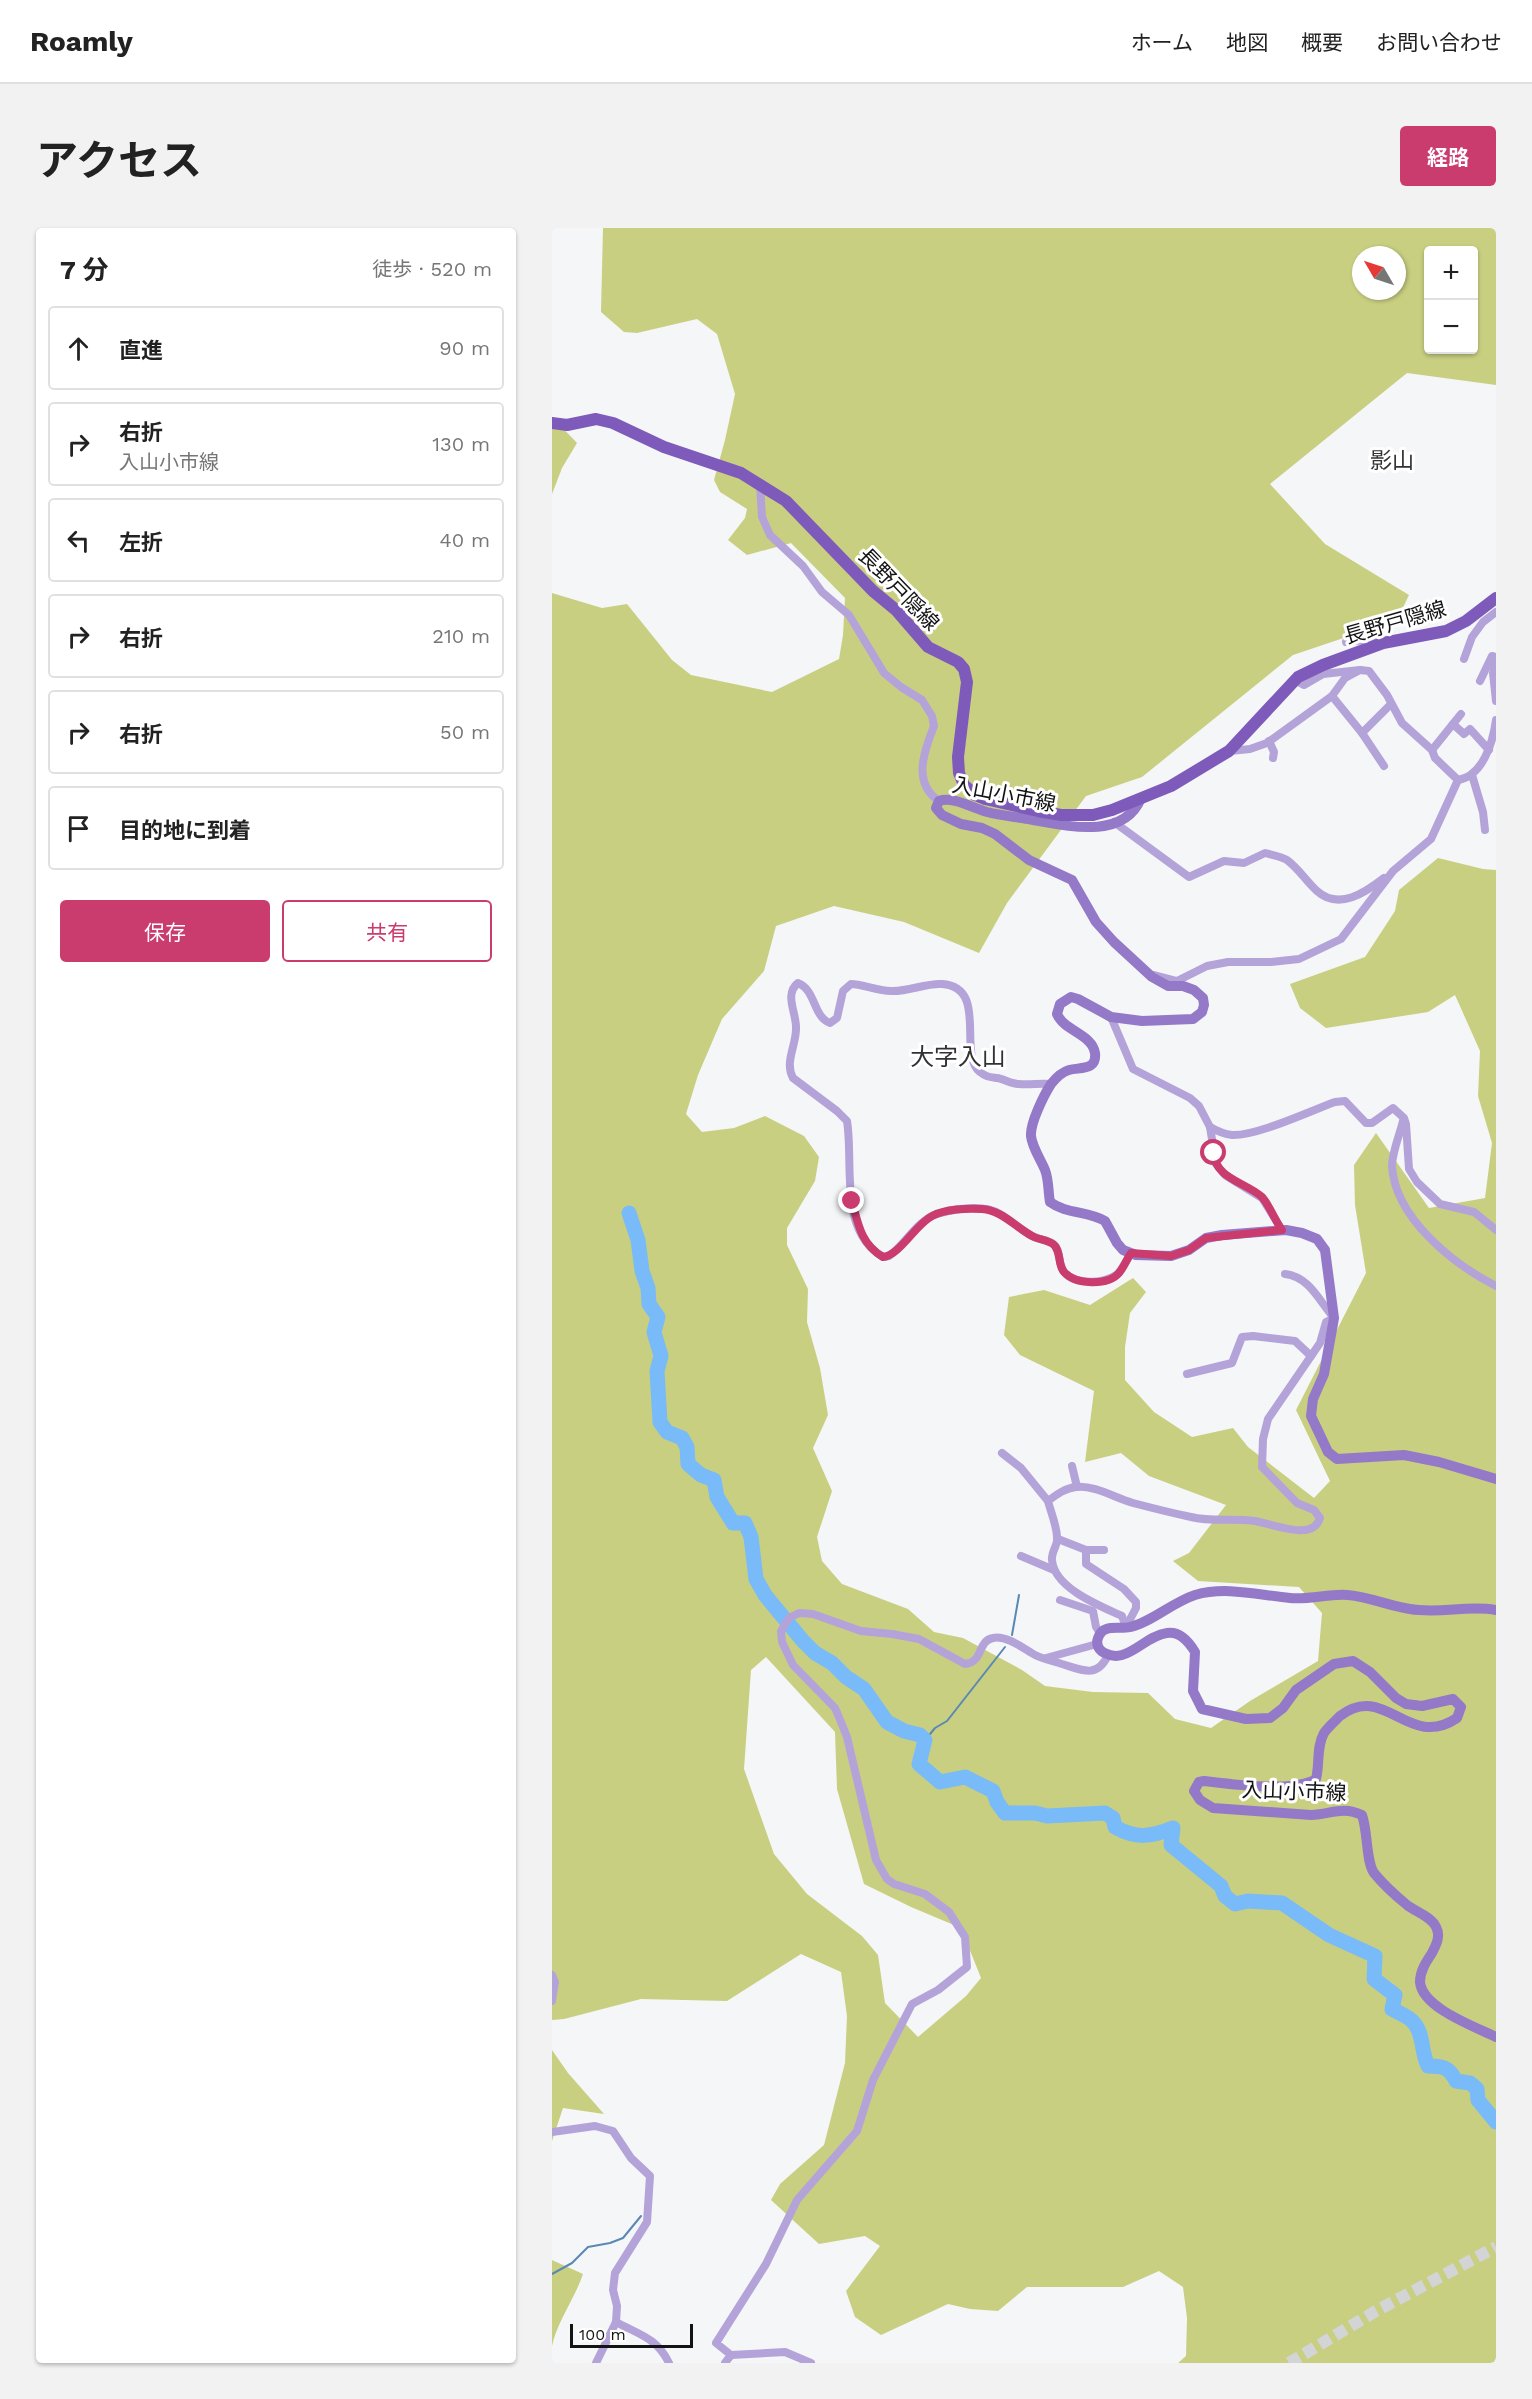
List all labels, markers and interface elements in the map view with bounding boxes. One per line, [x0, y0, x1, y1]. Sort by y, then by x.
text: Roamly [30, 25, 133, 58]
text: ホーム [1131, 30, 1193, 55]
text: 地図 [1226, 30, 1268, 55]
text: 概要 [1301, 30, 1343, 55]
text: お問い合わせ [1376, 30, 1502, 55]
button: 経路 [1400, 126, 1496, 186]
text: アクセス [36, 136, 202, 185]
north arrow [1352, 246, 1406, 300]
map controls [1424, 246, 1478, 354]
button: + [1424, 246, 1478, 300]
text: 7 分 [60, 255, 109, 285]
text: 徒歩 · 520 m [372, 257, 492, 281]
button: − [1424, 300, 1478, 354]
icon: ahead [62, 332, 95, 365]
text: 90 m [439, 336, 490, 360]
text: 直進 [119, 338, 163, 363]
text: 右折 [119, 420, 163, 445]
icon: right [62, 428, 95, 461]
text: 130 m [432, 432, 490, 456]
district label: 影山 [1370, 448, 1414, 473]
text: 入山小市線 [119, 450, 219, 474]
icon: left [62, 524, 95, 557]
text: 40 m [439, 528, 490, 552]
text: 左折 [119, 530, 163, 555]
street label: 長野戸隠線 [854, 543, 944, 635]
street label: 長野戸隠線 [1341, 596, 1449, 648]
icon: right [62, 620, 95, 653]
text: 210 m [432, 624, 490, 648]
text: 右折 [119, 626, 163, 651]
icon: right [62, 716, 95, 749]
text: 50 m [440, 720, 490, 744]
text: 右折 [119, 722, 163, 747]
street label: 入山小市線 [950, 772, 1058, 816]
icon: arrive [62, 812, 95, 845]
text: 目的地に到着 [119, 818, 251, 843]
button: 保存 [60, 900, 270, 962]
button: 共有 [282, 900, 492, 962]
district label: 大字入山 [910, 1043, 1006, 1071]
route start [1200, 1139, 1226, 1165]
route end [838, 1187, 864, 1213]
street label: 入山小市線 [1241, 1777, 1347, 1805]
scale bar [570, 2321, 693, 2348]
text: 100 m [579, 2325, 626, 2344]

